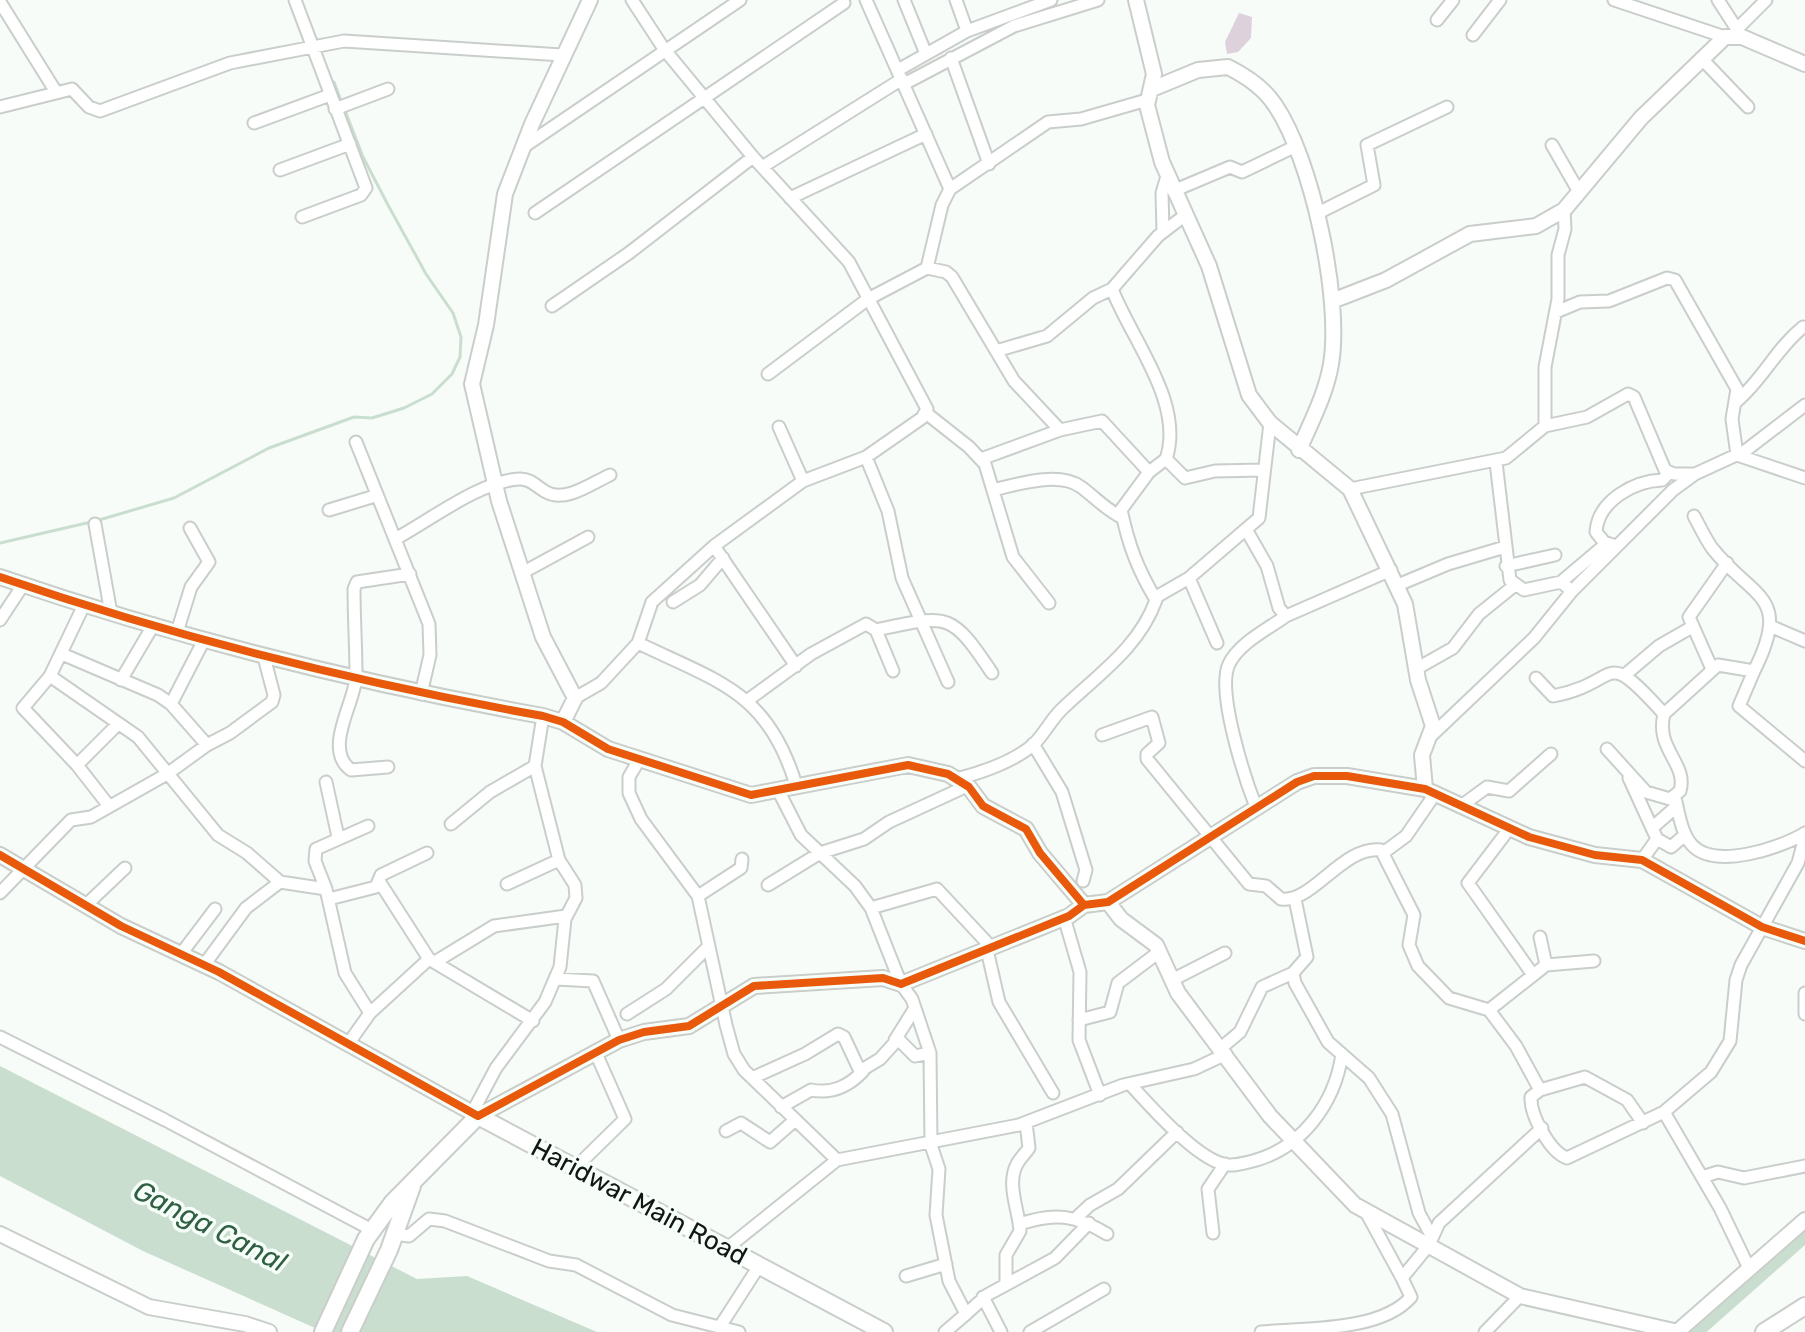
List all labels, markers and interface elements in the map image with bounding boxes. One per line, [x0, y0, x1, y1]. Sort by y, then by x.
street label: Haridwar Main Road [526, 1132, 752, 1272]
water label: Ganga Canal [128, 1173, 293, 1279]

